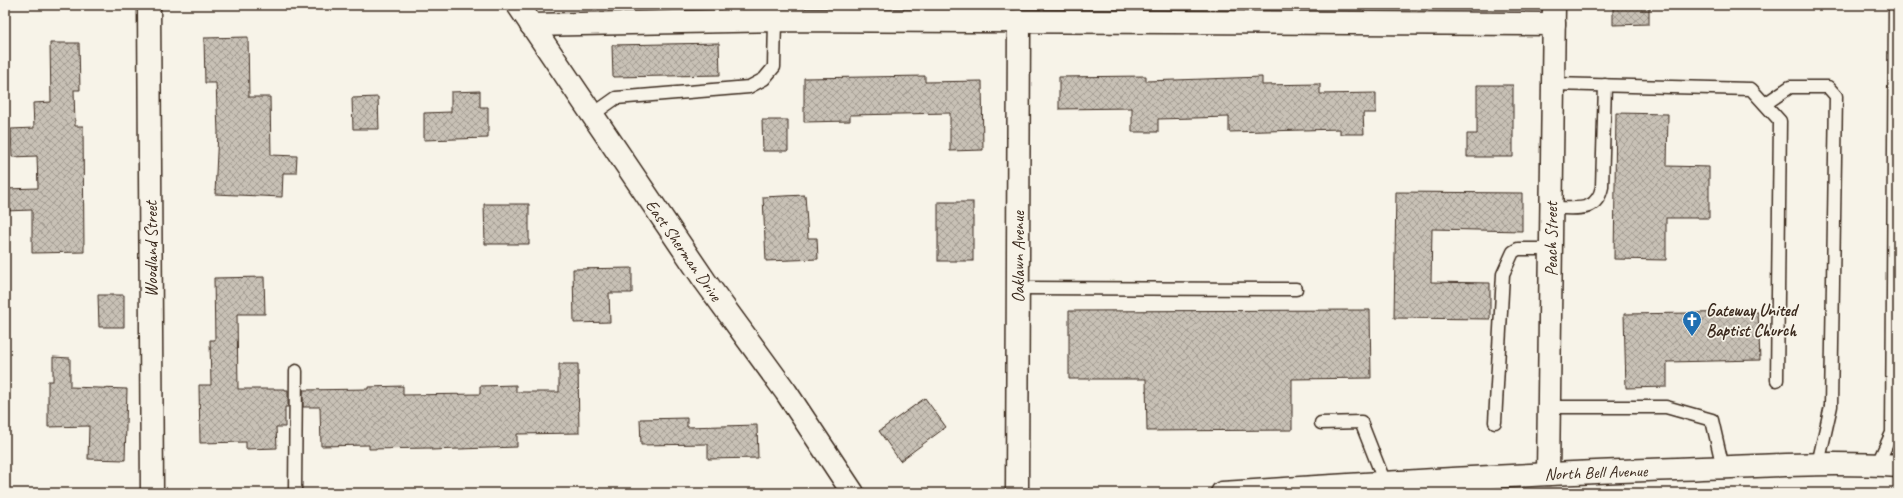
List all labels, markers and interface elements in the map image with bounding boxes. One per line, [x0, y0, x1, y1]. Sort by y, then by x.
street label: East Sherman Drive [641, 195, 727, 306]
street label: Woodland Street [141, 199, 162, 297]
street label: Peach Street [1541, 199, 1562, 276]
street label: Oaklawn Avenue [1008, 210, 1029, 303]
place label: Gateway United Baptist Church [1706, 300, 1800, 341]
church icon: Gateway United Baptist Church [1681, 309, 1703, 337]
street label: North Bell Avenue [1544, 460, 1649, 485]

